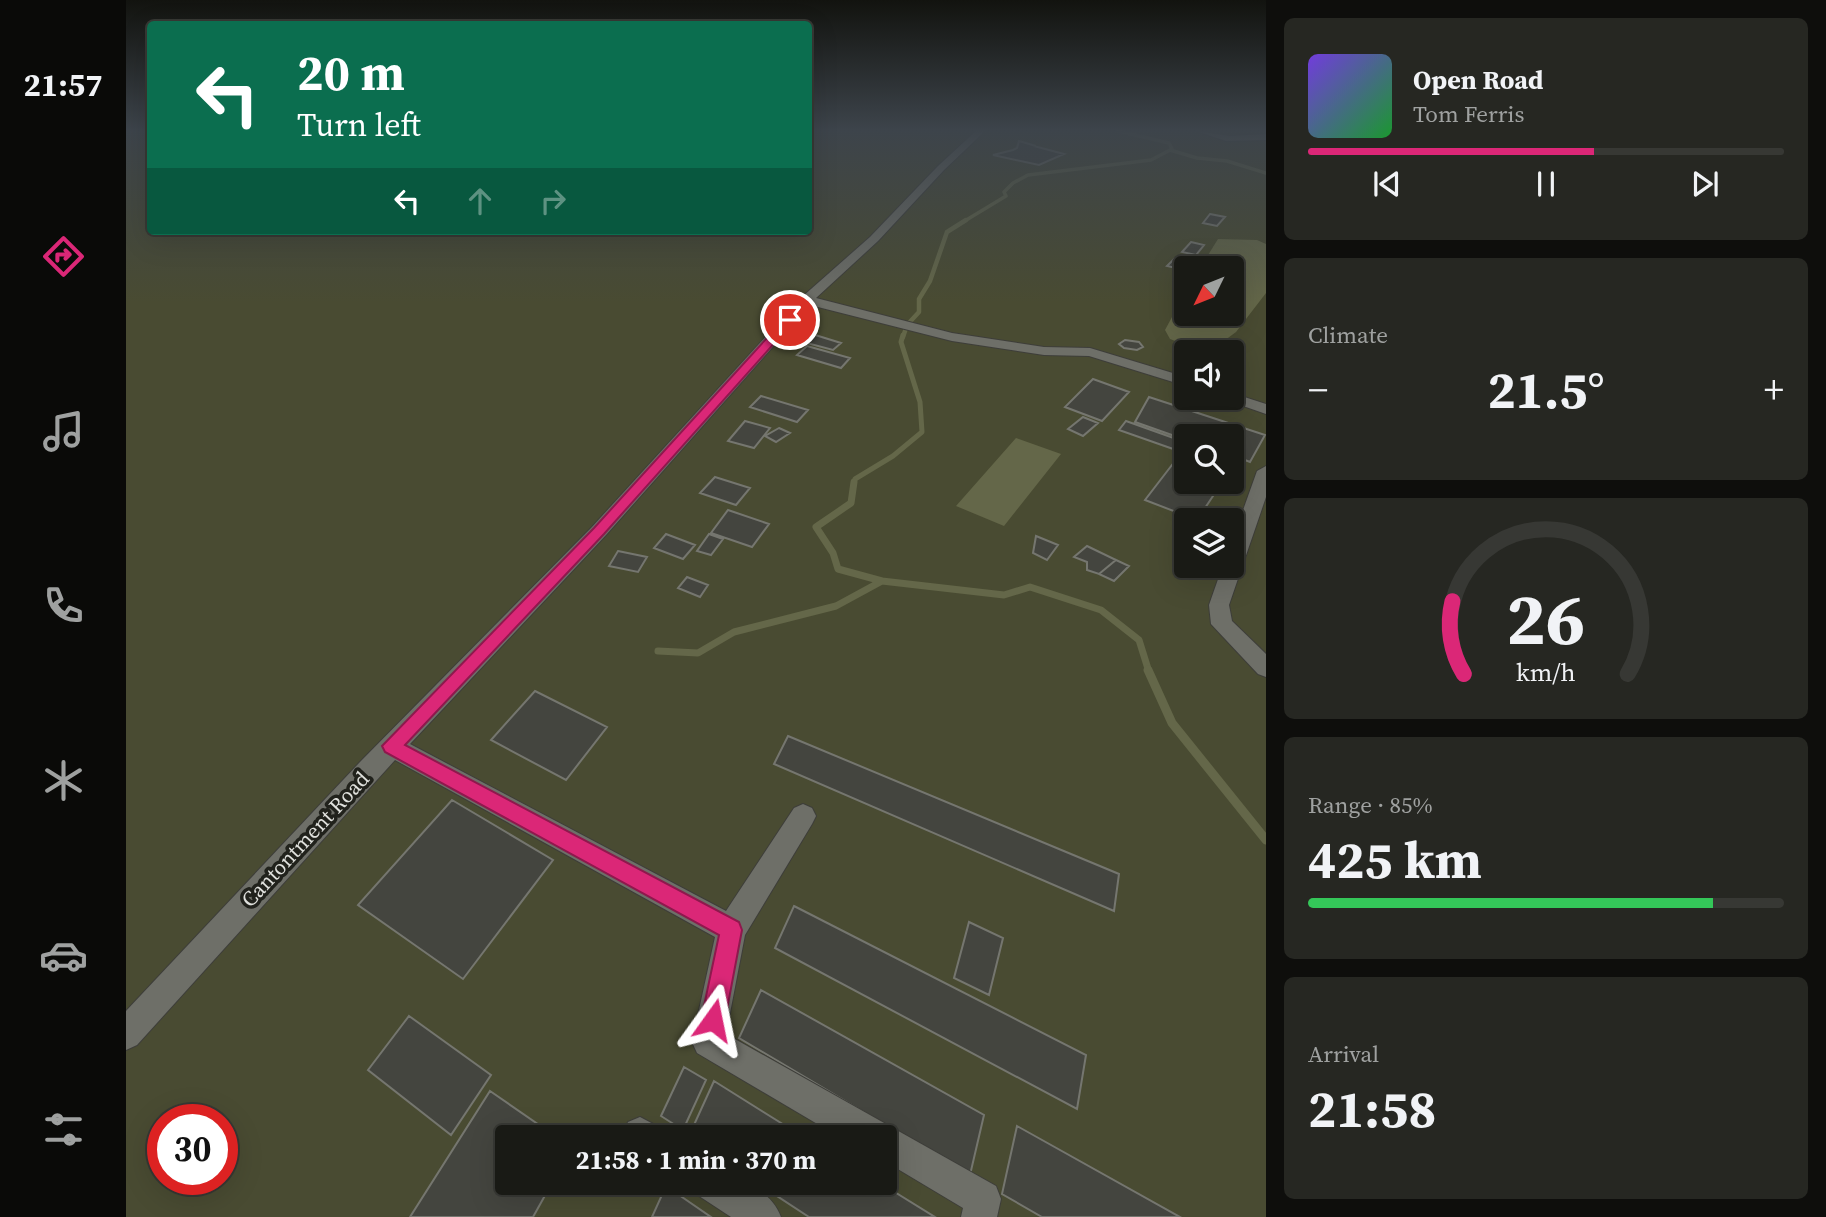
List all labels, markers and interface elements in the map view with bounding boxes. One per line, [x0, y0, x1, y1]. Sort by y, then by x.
text: 20 m [297, 39, 405, 106]
icon: left [182, 49, 273, 140]
text: Open Road [1413, 62, 1544, 98]
text: 21:57 [24, 63, 102, 107]
text: Tom Ferris [1413, 98, 1524, 130]
text: Turn left [297, 103, 421, 147]
icon: previous [1368, 165, 1406, 203]
icon: pause [1527, 165, 1565, 203]
icon: next [1686, 165, 1724, 203]
icon: left [388, 182, 426, 220]
icon: ahead [461, 182, 499, 220]
icon: right [534, 182, 572, 220]
icon: directions [39, 232, 88, 281]
north arrow [1174, 256, 1244, 326]
map controls [1174, 256, 1244, 578]
pin [760, 290, 820, 350]
icon: arrive [771, 301, 809, 339]
text: Climate [1308, 319, 1388, 351]
button: sound [1174, 340, 1244, 410]
text: 21.5° [1487, 354, 1605, 425]
text: − [1308, 364, 1328, 416]
text: + [1764, 364, 1784, 416]
icon: music [39, 407, 88, 456]
button: search [1174, 424, 1244, 494]
button: layers [1174, 508, 1244, 578]
text: 26 [1507, 570, 1585, 669]
icon: phone [39, 581, 88, 630]
text: km/h [1516, 655, 1576, 689]
icon: climate [39, 756, 88, 805]
street label: Cantontment Road [234, 765, 376, 913]
text: Range · 85% [1308, 789, 1433, 821]
text: 425 km [1308, 824, 1482, 895]
icon: car [39, 931, 88, 980]
position arrow [676, 983, 750, 1057]
text: Arrival [1308, 1038, 1379, 1070]
text: 21:58 [1308, 1073, 1436, 1144]
speed limit sign: 30 [147, 1104, 238, 1195]
icon: filters [39, 1105, 88, 1154]
text: 21:58 · 1 min · 370 m [576, 1142, 816, 1178]

